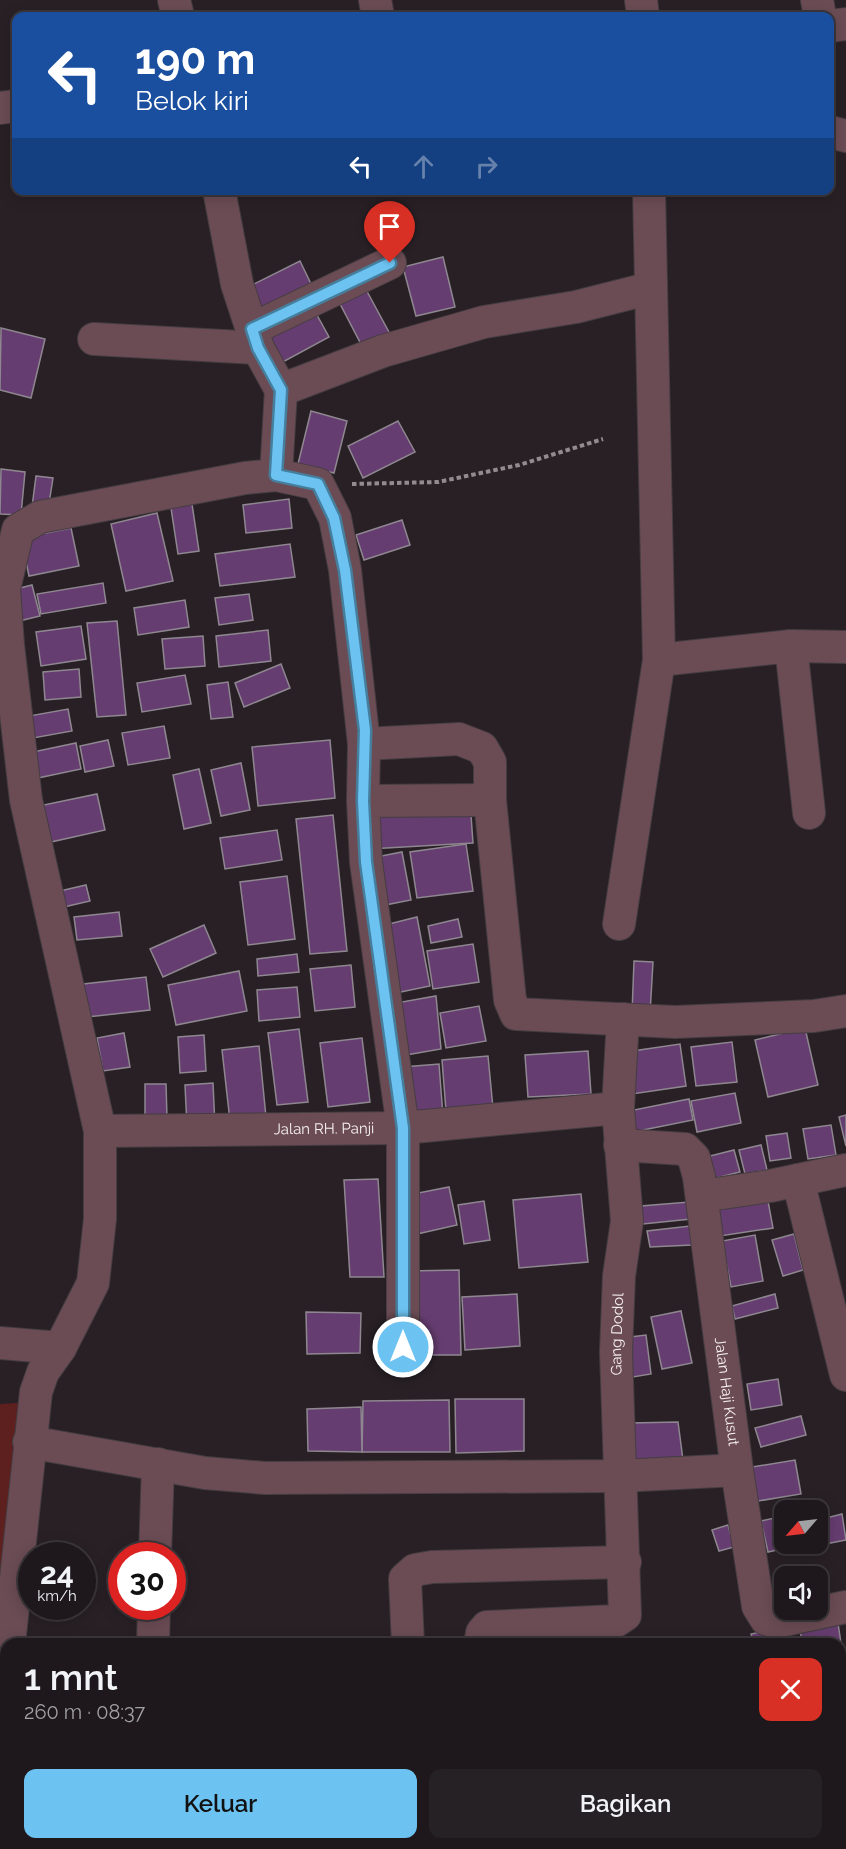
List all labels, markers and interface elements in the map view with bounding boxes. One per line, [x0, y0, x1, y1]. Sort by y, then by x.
text: 190 m [135, 35, 255, 84]
icon: left [36, 36, 114, 114]
text: Belok kiri [135, 85, 249, 116]
icon: left [344, 150, 377, 183]
icon: ahead [407, 150, 440, 183]
icon: right [470, 150, 503, 183]
pin [364, 201, 415, 263]
icon: arrive [373, 210, 406, 243]
street label: Jalan RH. Panji [274, 1119, 374, 1138]
street label: Gang Dodol [607, 1291, 627, 1376]
position arrow [371, 1315, 435, 1379]
street label: Jalan Haji Kusut [711, 1336, 743, 1447]
north arrow [774, 1500, 828, 1554]
map controls [774, 1500, 828, 1620]
speed limit sign: 30 [108, 1542, 186, 1620]
text: 24 [40, 1556, 74, 1591]
button: sound [774, 1566, 828, 1620]
text: km/h [37, 1587, 77, 1605]
text: 1 mnt [24, 1656, 118, 1698]
button: close [759, 1658, 822, 1721]
text: 260 m · 08:37 [24, 1700, 145, 1724]
button: Keluar [24, 1769, 417, 1838]
button: Bagikan [429, 1769, 822, 1838]

